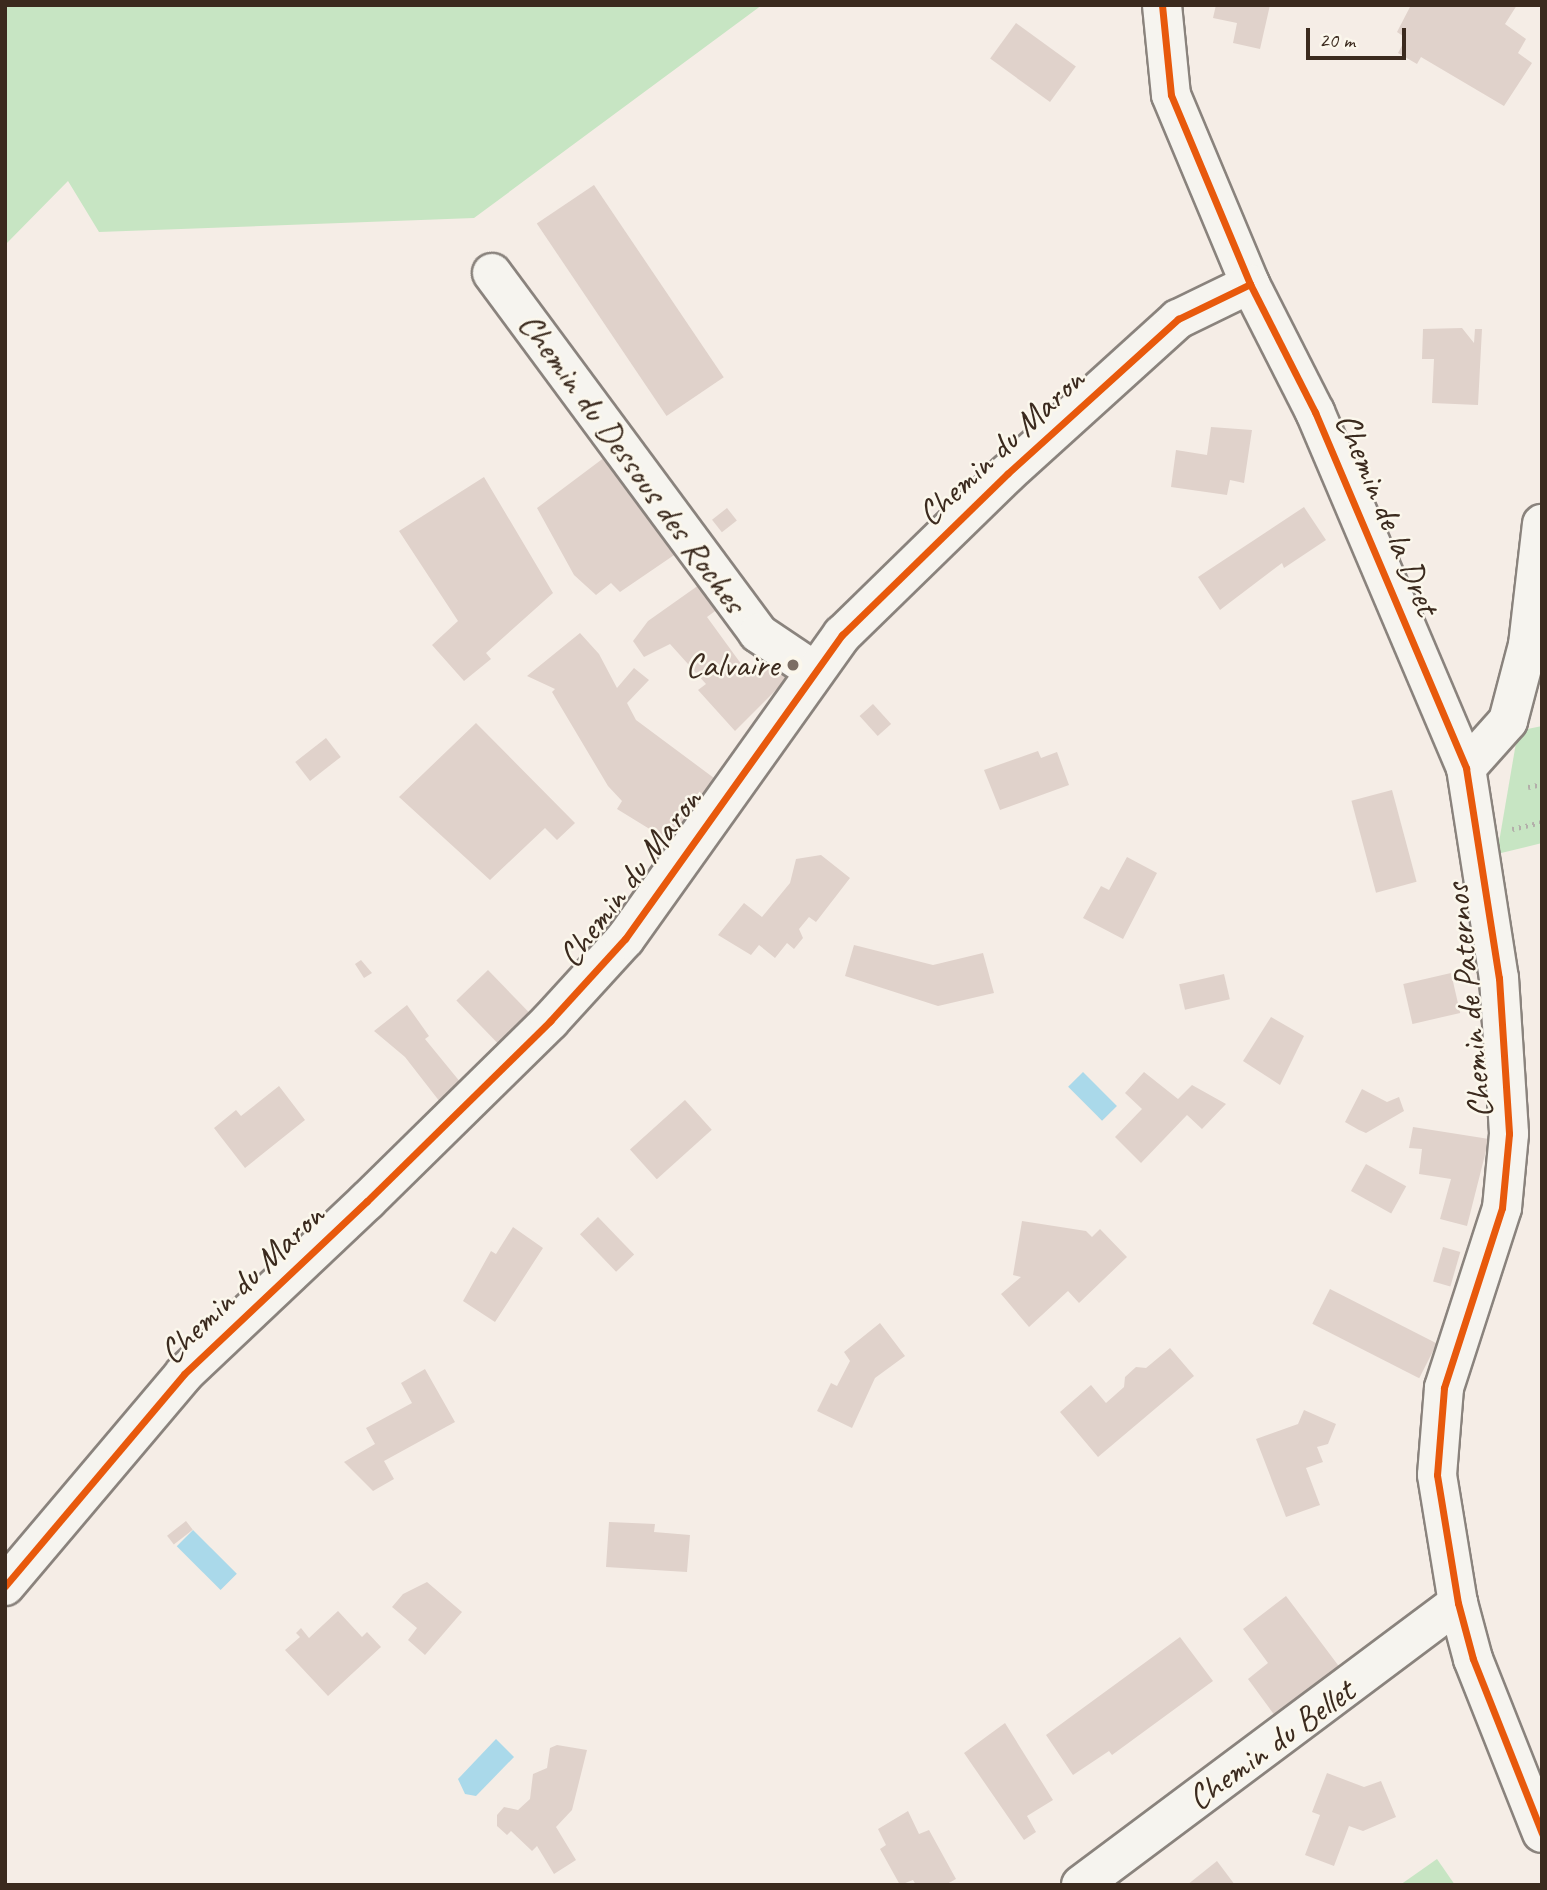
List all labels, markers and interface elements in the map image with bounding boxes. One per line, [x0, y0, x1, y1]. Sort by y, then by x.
scale bar [1309, 14, 1409, 58]
text: 20 m [1319, 27, 1355, 53]
street label: Chemin du Dessous des Roches [509, 305, 755, 621]
street label: Chemin du Maron [909, 359, 1093, 535]
street label: Chemin de la Dret [1326, 406, 1448, 622]
place label: Calvaire [685, 644, 779, 686]
marker: Calvaire [785, 657, 801, 673]
street label: Chemin du Maron [549, 781, 711, 975]
street label: Chemin de Paternos [1436, 882, 1502, 1120]
street label: Chemin du Maron [151, 1195, 333, 1373]
street label: Chemin du Bellet [1179, 1670, 1363, 1820]

